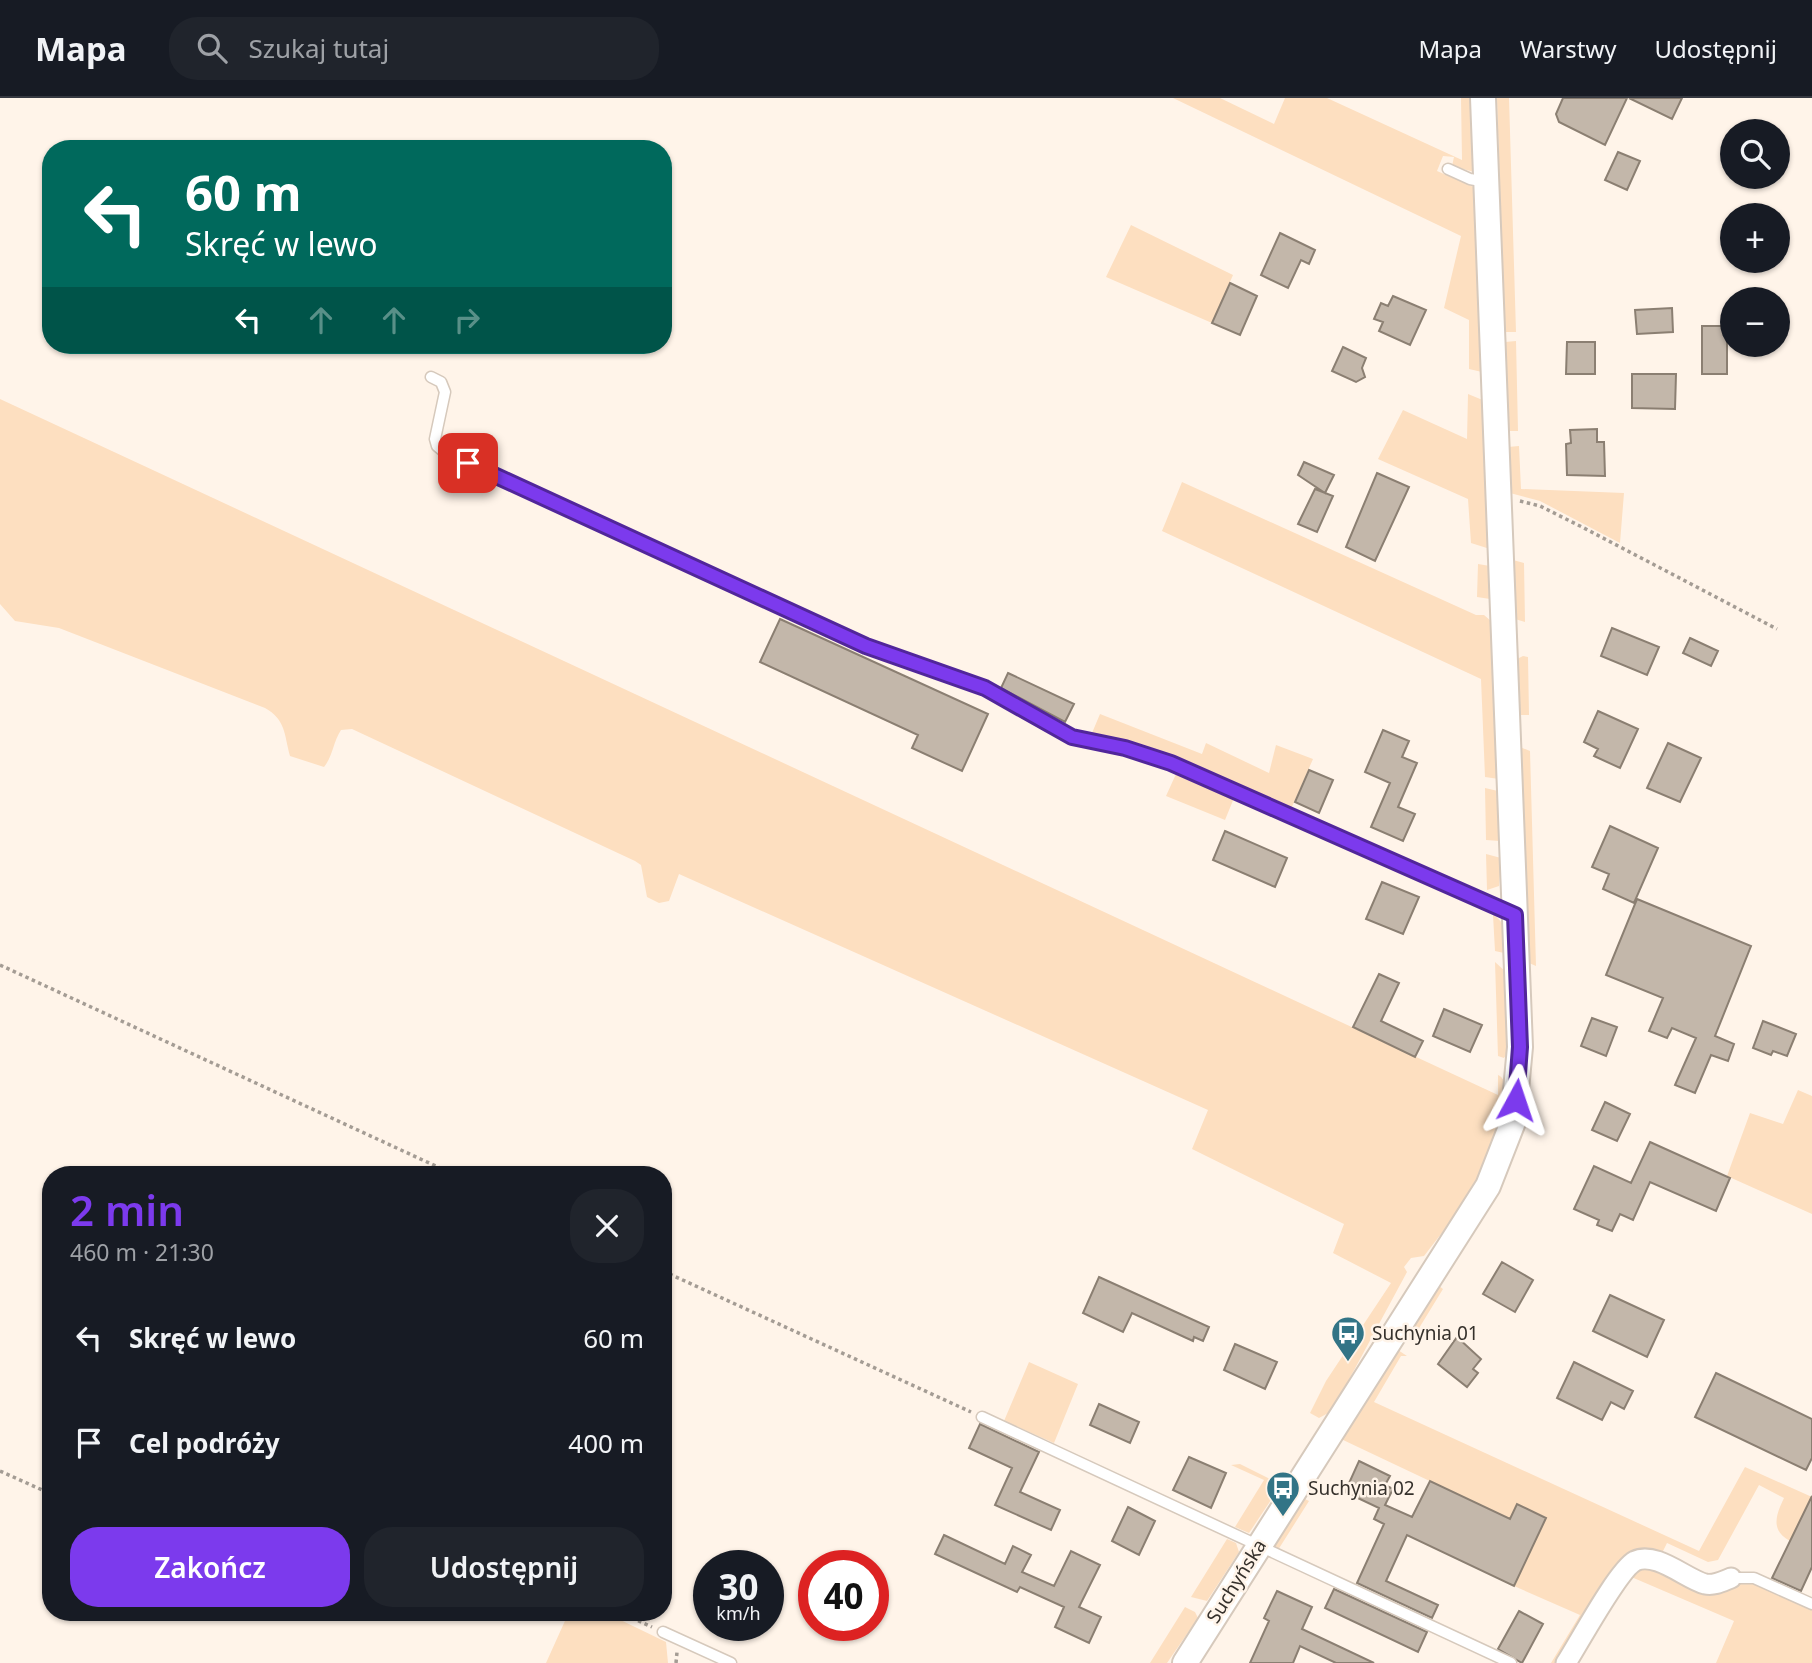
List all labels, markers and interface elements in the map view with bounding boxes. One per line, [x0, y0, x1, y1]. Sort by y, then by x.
search box [169, 17, 659, 80]
text: Mapa [35, 26, 127, 71]
icon: search [193, 29, 231, 67]
text: Szukaj tutaj [249, 30, 389, 66]
text: Mapa [1419, 32, 1482, 65]
text: Warstwy [1520, 32, 1617, 65]
text: Udostępnij [1655, 32, 1777, 65]
map controls [1720, 119, 1790, 357]
button: search [1720, 119, 1790, 189]
text: 60 m [185, 159, 302, 225]
icon: left [70, 168, 161, 259]
button: + [1720, 203, 1790, 273]
text: Skręć w lewo [185, 222, 378, 265]
button: − [1720, 287, 1790, 357]
icon: left [229, 301, 267, 339]
icon: ahead [302, 301, 340, 339]
icon: ahead [375, 301, 413, 339]
icon: right [448, 301, 486, 339]
pin [438, 433, 498, 493]
icon: arrive [449, 444, 487, 482]
position arrow [1479, 1063, 1553, 1137]
text: 2 min [70, 1181, 184, 1238]
button: close [570, 1189, 644, 1263]
text: 460 m · 21:30 [70, 1236, 214, 1268]
bus stop icon: Suchynia 01 [1329, 1314, 1367, 1363]
icon: left [70, 1319, 108, 1357]
text: Skręć w lewo [129, 1320, 296, 1356]
text: 60 m [583, 1320, 644, 1356]
place label: Suchynia 01 [1372, 1320, 1479, 1346]
icon: arrive [70, 1424, 108, 1462]
text: Cel podróży [129, 1425, 280, 1461]
text: 400 m [568, 1425, 644, 1461]
bus stop icon: Suchynia 02 [1264, 1469, 1302, 1518]
place label: Suchynia 02 [1308, 1475, 1415, 1501]
button: Zakończ [70, 1527, 350, 1607]
button: Udostępnij [364, 1527, 644, 1607]
street label: Suchyńska [1200, 1534, 1272, 1628]
speed limit sign: 40 [798, 1550, 889, 1641]
text: 30 [718, 1563, 759, 1610]
text: km/h [716, 1601, 761, 1625]

